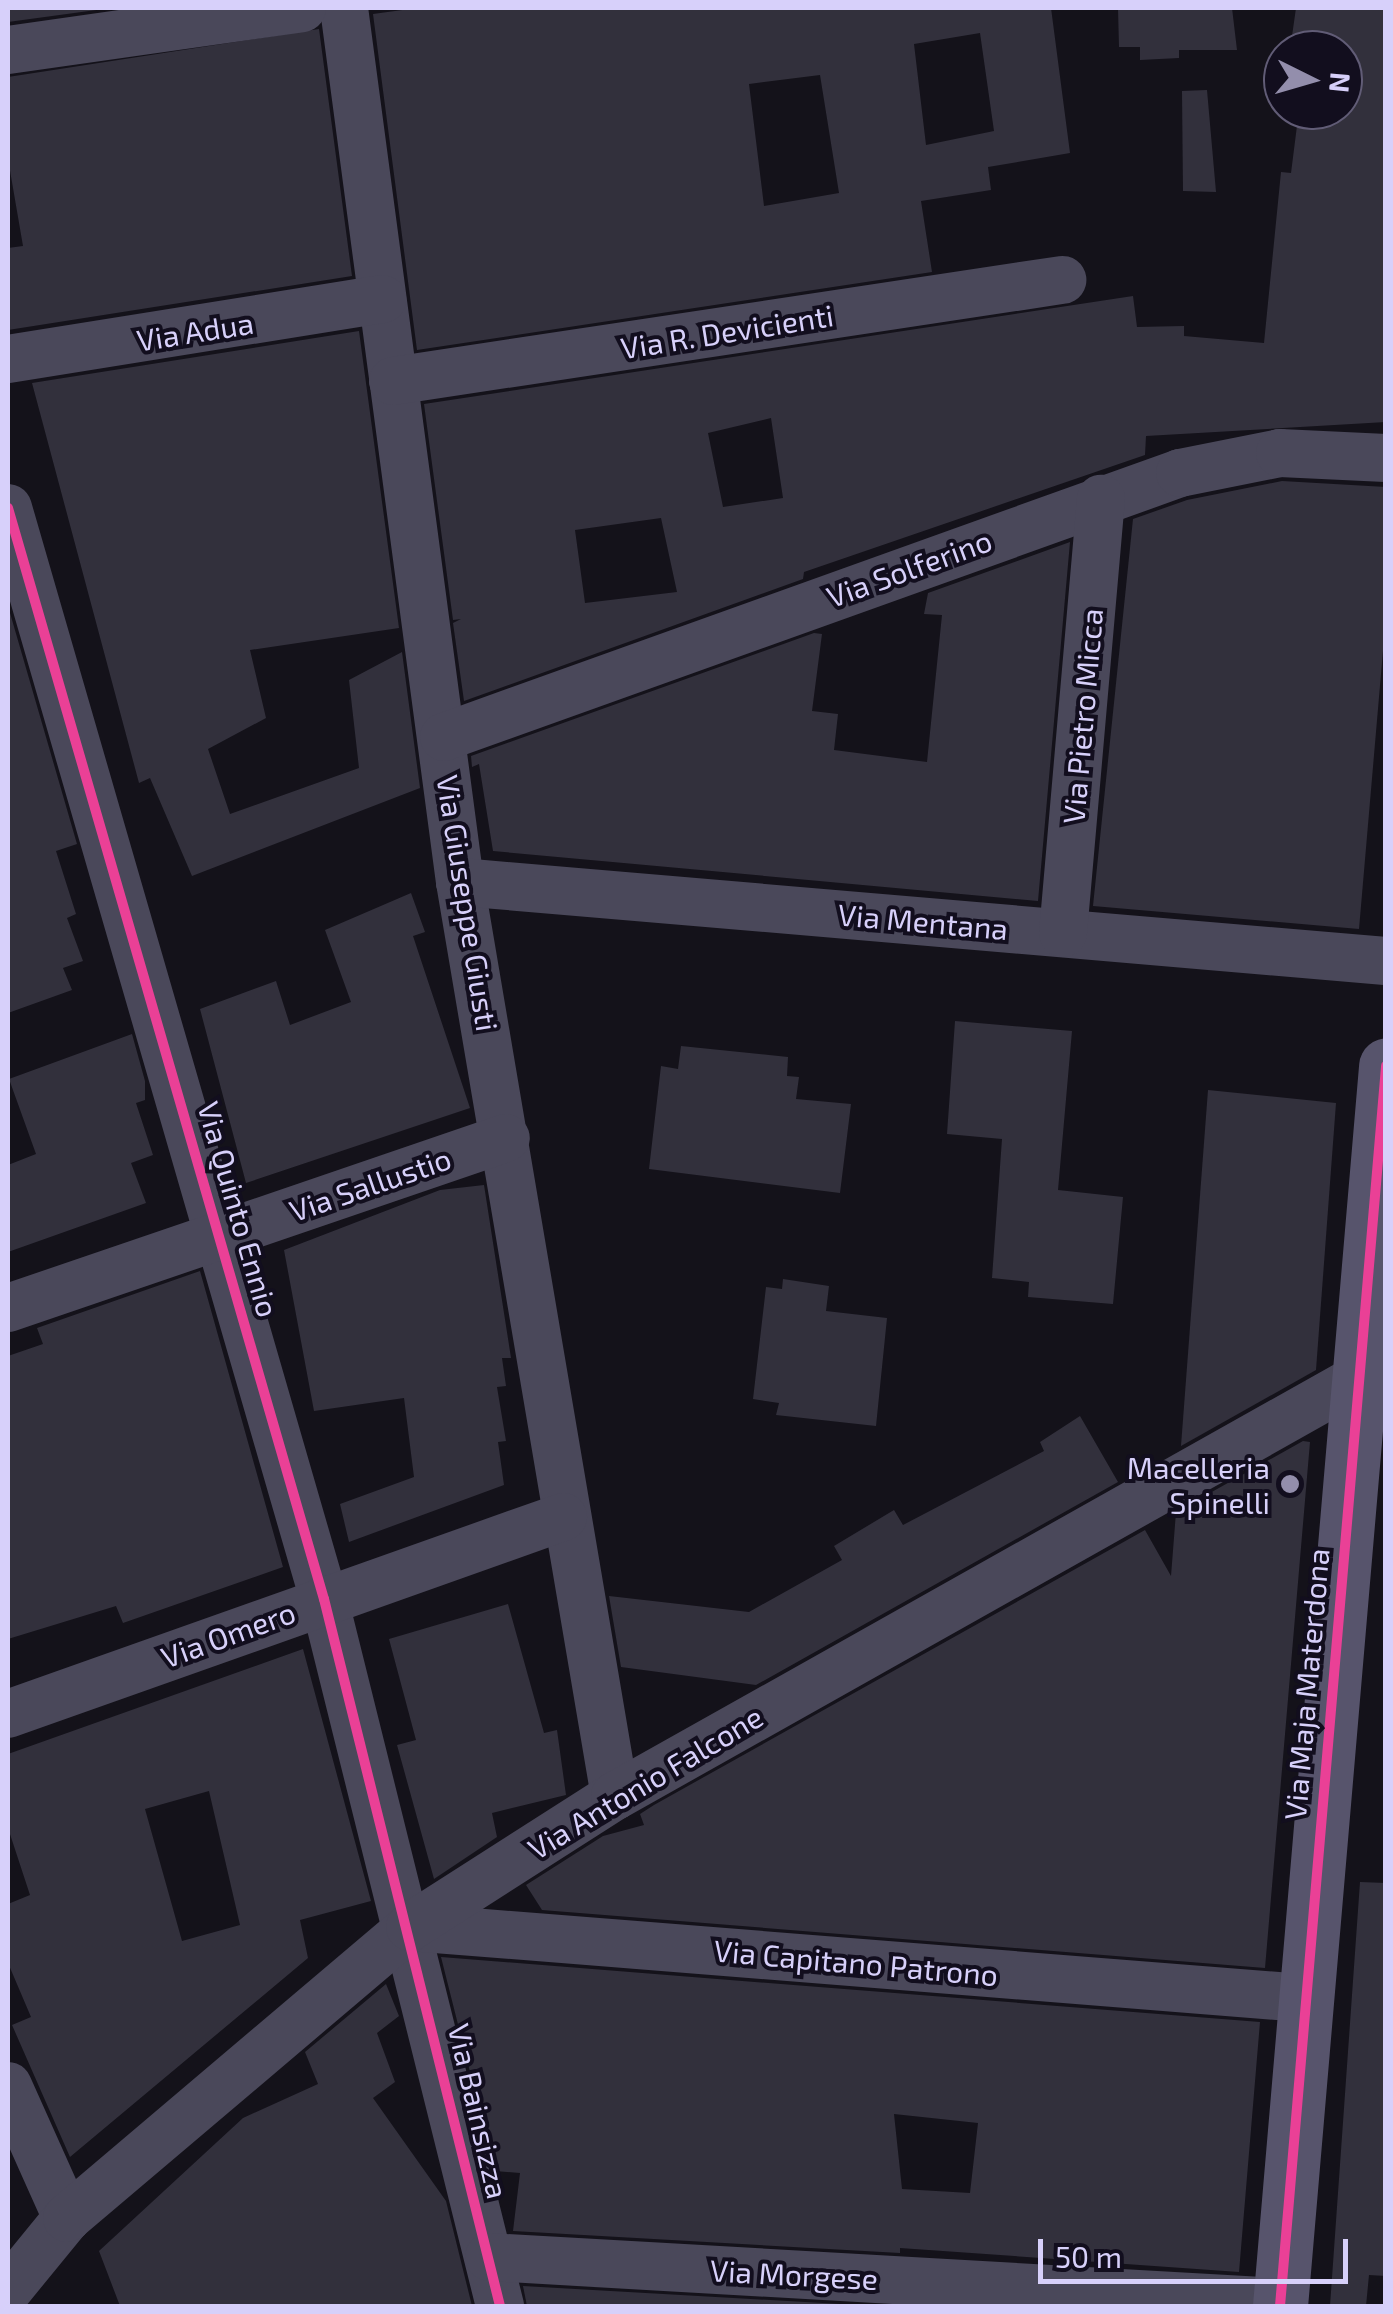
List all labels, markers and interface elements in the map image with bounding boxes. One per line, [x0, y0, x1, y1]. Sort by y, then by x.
north arrow [1263, 30, 1363, 130]
text: N [1323, 71, 1359, 94]
street label: Via R. Devicienti [618, 296, 836, 366]
street label: Via Adua [134, 304, 256, 358]
street label: Via Solferino [822, 522, 996, 614]
street label: Via Pietro Micca [1055, 607, 1109, 825]
street label: Via Giuseppe Giusti [430, 772, 506, 1034]
street label: Via Mentana [836, 896, 1010, 946]
street label: Via Quinto Ennio [191, 1097, 287, 1321]
street label: Via Sallustio [285, 1140, 455, 1228]
place label: Macelleria Spinelli [1127, 1449, 1270, 1520]
marker: Macelleria Spinelli [1279, 1473, 1301, 1495]
street label: Via Maja Materdona [1276, 1547, 1336, 1821]
street label: Via Omero [156, 1593, 300, 1675]
street label: Via Antonio Falcone [521, 1698, 769, 1866]
street label: Via Capitano Patrono [712, 1932, 1000, 1992]
street label: Via Bainsizza [441, 2020, 517, 2202]
scale bar [1043, 2219, 1353, 2281]
text: 50 m [1055, 2238, 1122, 2274]
street label: Via Morgese [709, 2252, 879, 2296]

